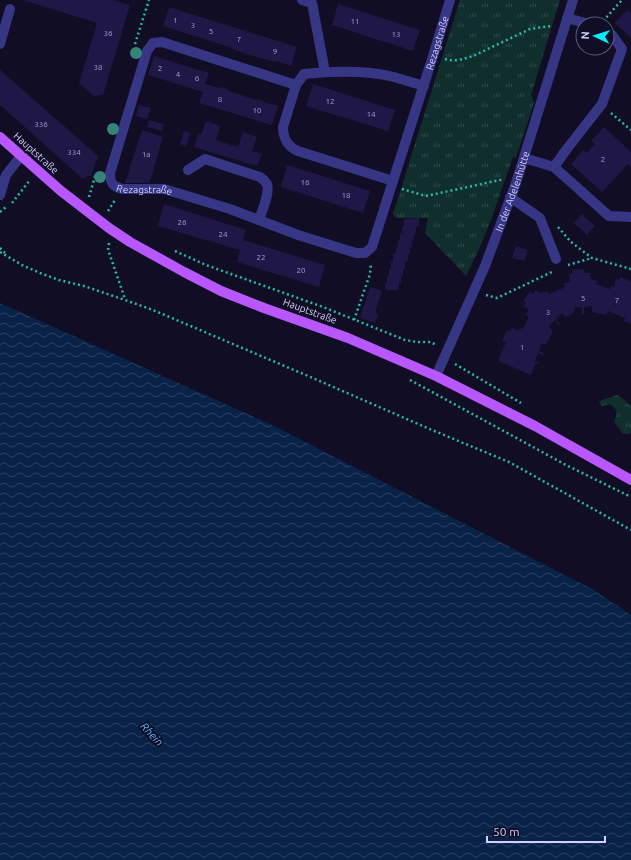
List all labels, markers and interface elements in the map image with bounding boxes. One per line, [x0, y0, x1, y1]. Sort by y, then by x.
street label: Rezagstraße [423, 14, 450, 71]
house number: 1 [173, 16, 177, 25]
north arrow [575, 16, 615, 56]
house number: 11 [350, 17, 360, 26]
house number: 3 [191, 21, 195, 30]
house number: 5 [209, 27, 213, 36]
house number: 36 [103, 29, 113, 38]
house number: 13 [391, 30, 401, 39]
text: N [579, 31, 591, 40]
house number: 7 [237, 35, 241, 44]
house number: 9 [273, 47, 277, 56]
house number: 38 [93, 63, 103, 72]
house number: 2 [158, 64, 162, 73]
house number: 4 [176, 70, 181, 79]
house number: 6 [195, 74, 200, 83]
house number: 8 [218, 95, 223, 104]
house number: 12 [325, 97, 335, 106]
house number: 10 [252, 106, 262, 115]
house number: 14 [366, 110, 376, 119]
house number: 336 [34, 120, 48, 129]
street label: Hauptstraße [11, 130, 61, 176]
house number: 334 [67, 148, 81, 157]
house number: 1a [142, 150, 150, 159]
street label: In der Adelenhütte [493, 150, 531, 233]
house number: 2 [601, 155, 605, 164]
house number: 16 [300, 178, 310, 187]
street label: Rezagstraße [115, 182, 174, 197]
house number: 18 [341, 191, 351, 200]
house number: 26 [177, 218, 187, 227]
house number: 24 [218, 230, 228, 239]
house number: 22 [256, 253, 266, 262]
house number: 20 [296, 266, 306, 275]
house number: 5 [581, 294, 585, 303]
street label: Hauptstraße [282, 296, 338, 326]
house number: 7 [615, 296, 619, 305]
house number: 3 [546, 308, 550, 317]
house number: 1 [520, 343, 524, 352]
water label: Rhein [138, 720, 166, 748]
scale bar [487, 818, 605, 844]
text: 50 m [493, 825, 520, 838]

